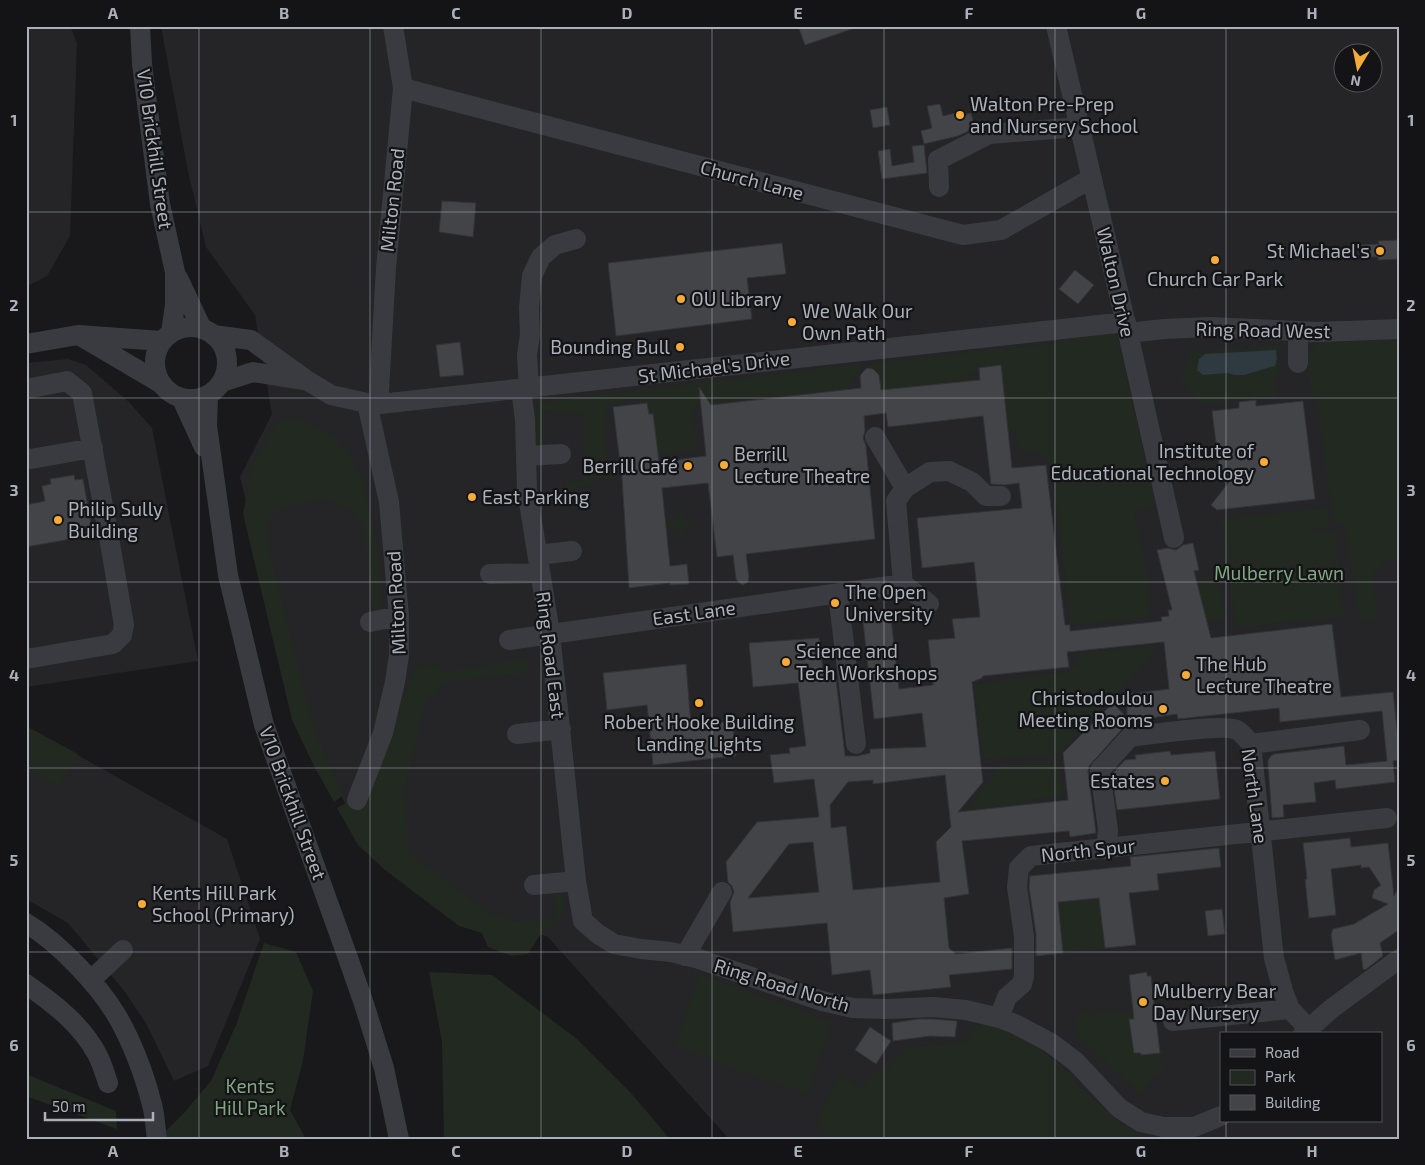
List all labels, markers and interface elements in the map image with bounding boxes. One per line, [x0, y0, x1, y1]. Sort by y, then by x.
text: A [108, 3, 119, 22]
text: B [279, 3, 289, 22]
text: C [451, 3, 461, 22]
text: D [622, 3, 633, 22]
text: E [793, 3, 803, 22]
text: F [965, 3, 974, 22]
text: G [1136, 3, 1146, 22]
text: H [1306, 3, 1318, 22]
north arrow [1332, 42, 1382, 92]
street label: V10 Brickhill Street [133, 67, 178, 231]
text: N [1349, 72, 1362, 91]
place label: Walton Pre-Prep and Nursery School [970, 92, 1138, 137]
marker: Walton Pre-Prep and Nursery School [954, 109, 966, 121]
text: 1 [11, 110, 17, 129]
text: 1 [1408, 110, 1414, 129]
street label: Milton Road [375, 147, 408, 253]
street label: Church Lane [698, 155, 806, 204]
street label: Walton Drive [1093, 225, 1140, 339]
place label: St Michael's [1267, 239, 1370, 262]
marker: St Michael's [1374, 245, 1386, 257]
marker: Church Car Park [1209, 254, 1221, 266]
place label: Church Car Park [1147, 267, 1283, 290]
place label: OU Library [691, 287, 782, 310]
marker: OU Library [675, 293, 687, 305]
text: 2 [9, 295, 19, 314]
text: 2 [1406, 295, 1416, 314]
place label: We Walk Our Own Path [802, 299, 913, 344]
marker: We Walk Our Own Path [786, 316, 798, 328]
street label: Ring Road West [1195, 317, 1331, 342]
place label: Bounding Bull [550, 335, 670, 358]
marker: Bounding Bull [674, 341, 686, 353]
street label: St Michael's Drive [637, 346, 791, 387]
place label: Institute of Educational Technology [1050, 439, 1255, 484]
place label: Berrill Lecture Theatre [734, 442, 870, 487]
place label: Berrill Café [582, 454, 678, 477]
marker: Institute of Educational Technology [1258, 456, 1270, 468]
marker: Berrill Lecture Theatre [718, 459, 730, 471]
marker: Berrill Café [682, 460, 694, 472]
text: 3 [9, 480, 19, 499]
text: 3 [1406, 480, 1416, 499]
place label: East Parking [482, 485, 590, 508]
marker: East Parking [466, 491, 478, 503]
place label: Philip Sully Building [68, 497, 163, 542]
marker: Philip Sully Building [52, 514, 64, 526]
street label: Milton Road [381, 551, 410, 656]
park label: Mulberry Lawn [1214, 561, 1344, 584]
place label: The Open University [845, 580, 933, 625]
street label: Ring Road East [532, 590, 571, 720]
street label: East Lane [651, 595, 737, 630]
marker: The Open University [829, 597, 841, 609]
place label: Science and Tech Workshops [796, 639, 937, 684]
place label: The Hub Lecture Theatre [1196, 652, 1332, 697]
marker: Science and Tech Workshops [780, 656, 792, 668]
text: 4 [9, 665, 19, 684]
text: 4 [1406, 665, 1416, 684]
marker: The Hub Lecture Theatre [1180, 669, 1192, 681]
place label: Christodoulou Meeting Rooms [1019, 686, 1153, 731]
marker: Robert Hooke Building Landing Lights [693, 697, 705, 709]
marker: Christodoulou Meeting Rooms [1157, 703, 1169, 715]
place label: Robert Hooke Building Landing Lights [604, 710, 795, 755]
street label: V10 Brickhill Street [255, 723, 332, 883]
street label: North Lane [1237, 747, 1274, 845]
place label: Estates [1090, 769, 1155, 792]
marker: Estates [1159, 775, 1171, 787]
street label: North Spur [1040, 833, 1136, 866]
text: 5 [10, 850, 19, 869]
text: 5 [1407, 850, 1416, 869]
place label: Kents Hill Park School (Primary) [152, 881, 295, 926]
marker: Kents Hill Park School (Primary) [136, 898, 148, 910]
street label: Ring Road North [712, 953, 853, 1016]
place label: Mulberry Bear Day Nursery [1153, 979, 1277, 1024]
marker: Mulberry Bear Day Nursery [1137, 996, 1149, 1008]
legend [1220, 1032, 1382, 1122]
text: 6 [9, 1035, 19, 1054]
text: 6 [1406, 1035, 1416, 1054]
text: Road [1265, 1043, 1300, 1061]
text: Park [1265, 1067, 1296, 1085]
park label: Kents Hill Park [214, 1074, 286, 1119]
scale bar [45, 1090, 152, 1122]
text: Building [1265, 1093, 1321, 1111]
text: 50 m [52, 1097, 86, 1115]
text: A [108, 1141, 119, 1160]
text: B [279, 1141, 289, 1160]
text: C [451, 1141, 461, 1160]
text: D [622, 1141, 633, 1160]
text: E [793, 1141, 803, 1160]
text: F [965, 1141, 974, 1160]
text: G [1136, 1141, 1146, 1160]
text: H [1306, 1141, 1318, 1160]

